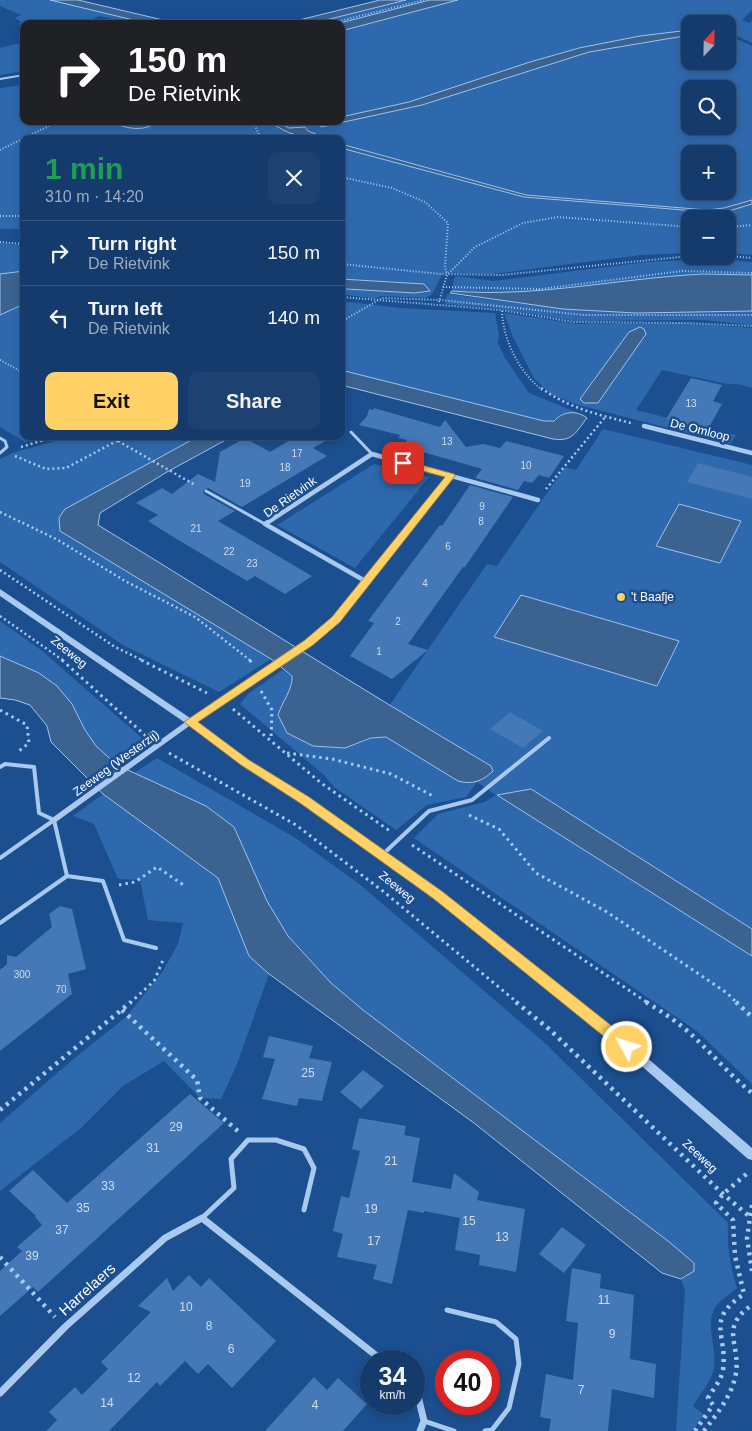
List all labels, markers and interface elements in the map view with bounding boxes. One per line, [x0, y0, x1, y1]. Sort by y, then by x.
north arrow [681, 15, 736, 70]
map controls [681, 15, 736, 265]
icon: right [45, 40, 110, 105]
text: 150 m [128, 40, 227, 79]
button: search [681, 80, 736, 135]
text: De Rietvink [128, 81, 240, 106]
button: + [681, 145, 736, 200]
text: 1 min [45, 152, 123, 185]
button: close [268, 152, 320, 204]
text: 310 m · 14:20 [45, 188, 144, 205]
button: − [681, 210, 736, 265]
text: Turn right [88, 233, 176, 254]
icon: right [45, 239, 73, 267]
text: 150 m [267, 242, 320, 263]
text: De Rietvink [88, 255, 170, 272]
text: Turn left [88, 298, 163, 319]
icon: left [45, 304, 73, 332]
text: 140 m [267, 307, 320, 328]
text: De Rietvink [88, 320, 170, 337]
button: Exit [45, 372, 178, 430]
button: Share [188, 372, 320, 430]
house number: 13 [685, 398, 697, 409]
street label: De Omloop [669, 416, 731, 444]
house number: 13 [441, 436, 453, 447]
pin [382, 442, 424, 484]
house number: 17 [291, 448, 303, 459]
icon: arrive [389, 449, 417, 477]
house number: 10 [520, 460, 532, 471]
house number: 18 [279, 462, 291, 473]
street label: De Rietvink [261, 473, 320, 520]
house number: 19 [239, 478, 251, 489]
house number: 9 [479, 501, 485, 512]
house number: 8 [478, 516, 484, 527]
house number: 21 [190, 523, 202, 534]
house number: 6 [445, 541, 451, 552]
house number: 22 [223, 546, 235, 557]
house number: 23 [246, 558, 258, 569]
house number: 4 [422, 578, 428, 589]
place label: 't Baafje [631, 590, 674, 604]
marker: 't Baafje [615, 591, 627, 603]
house number: 2 [395, 616, 401, 627]
street label: Zeeweg [48, 633, 90, 671]
house number: 1 [376, 646, 382, 657]
street label: Zeeweg (Westerzij) [70, 727, 162, 799]
street label: Zeeweg [376, 868, 418, 906]
house number: 300 [14, 969, 31, 980]
house number: 70 [55, 984, 67, 995]
position arrow [600, 1020, 652, 1072]
house number: 25 [301, 1066, 315, 1080]
house number: 29 [169, 1120, 183, 1134]
street label: Zeeweg [680, 1136, 720, 1176]
house number: 31 [146, 1141, 160, 1155]
house number: 21 [384, 1154, 398, 1168]
house number: 33 [101, 1179, 115, 1193]
house number: 35 [76, 1201, 90, 1215]
house number: 19 [364, 1202, 378, 1216]
house number: 15 [462, 1214, 476, 1228]
house number: 37 [55, 1223, 69, 1237]
house number: 13 [495, 1230, 509, 1244]
house number: 17 [367, 1234, 381, 1248]
house number: 39 [25, 1249, 39, 1263]
street label: Harrelaers [55, 1259, 119, 1319]
house number: 11 [598, 1293, 611, 1307]
house number: 10 [179, 1300, 193, 1314]
house number: 8 [206, 1319, 213, 1333]
house number: 9 [609, 1327, 616, 1341]
house number: 6 [228, 1342, 235, 1356]
speed limit sign: 40 [435, 1350, 500, 1415]
text: 34 [379, 1362, 406, 1390]
house number: 12 [127, 1371, 141, 1385]
house number: 7 [578, 1383, 585, 1397]
text: km/h [379, 1388, 406, 1402]
house number: 14 [100, 1396, 114, 1410]
house number: 4 [312, 1398, 319, 1412]

